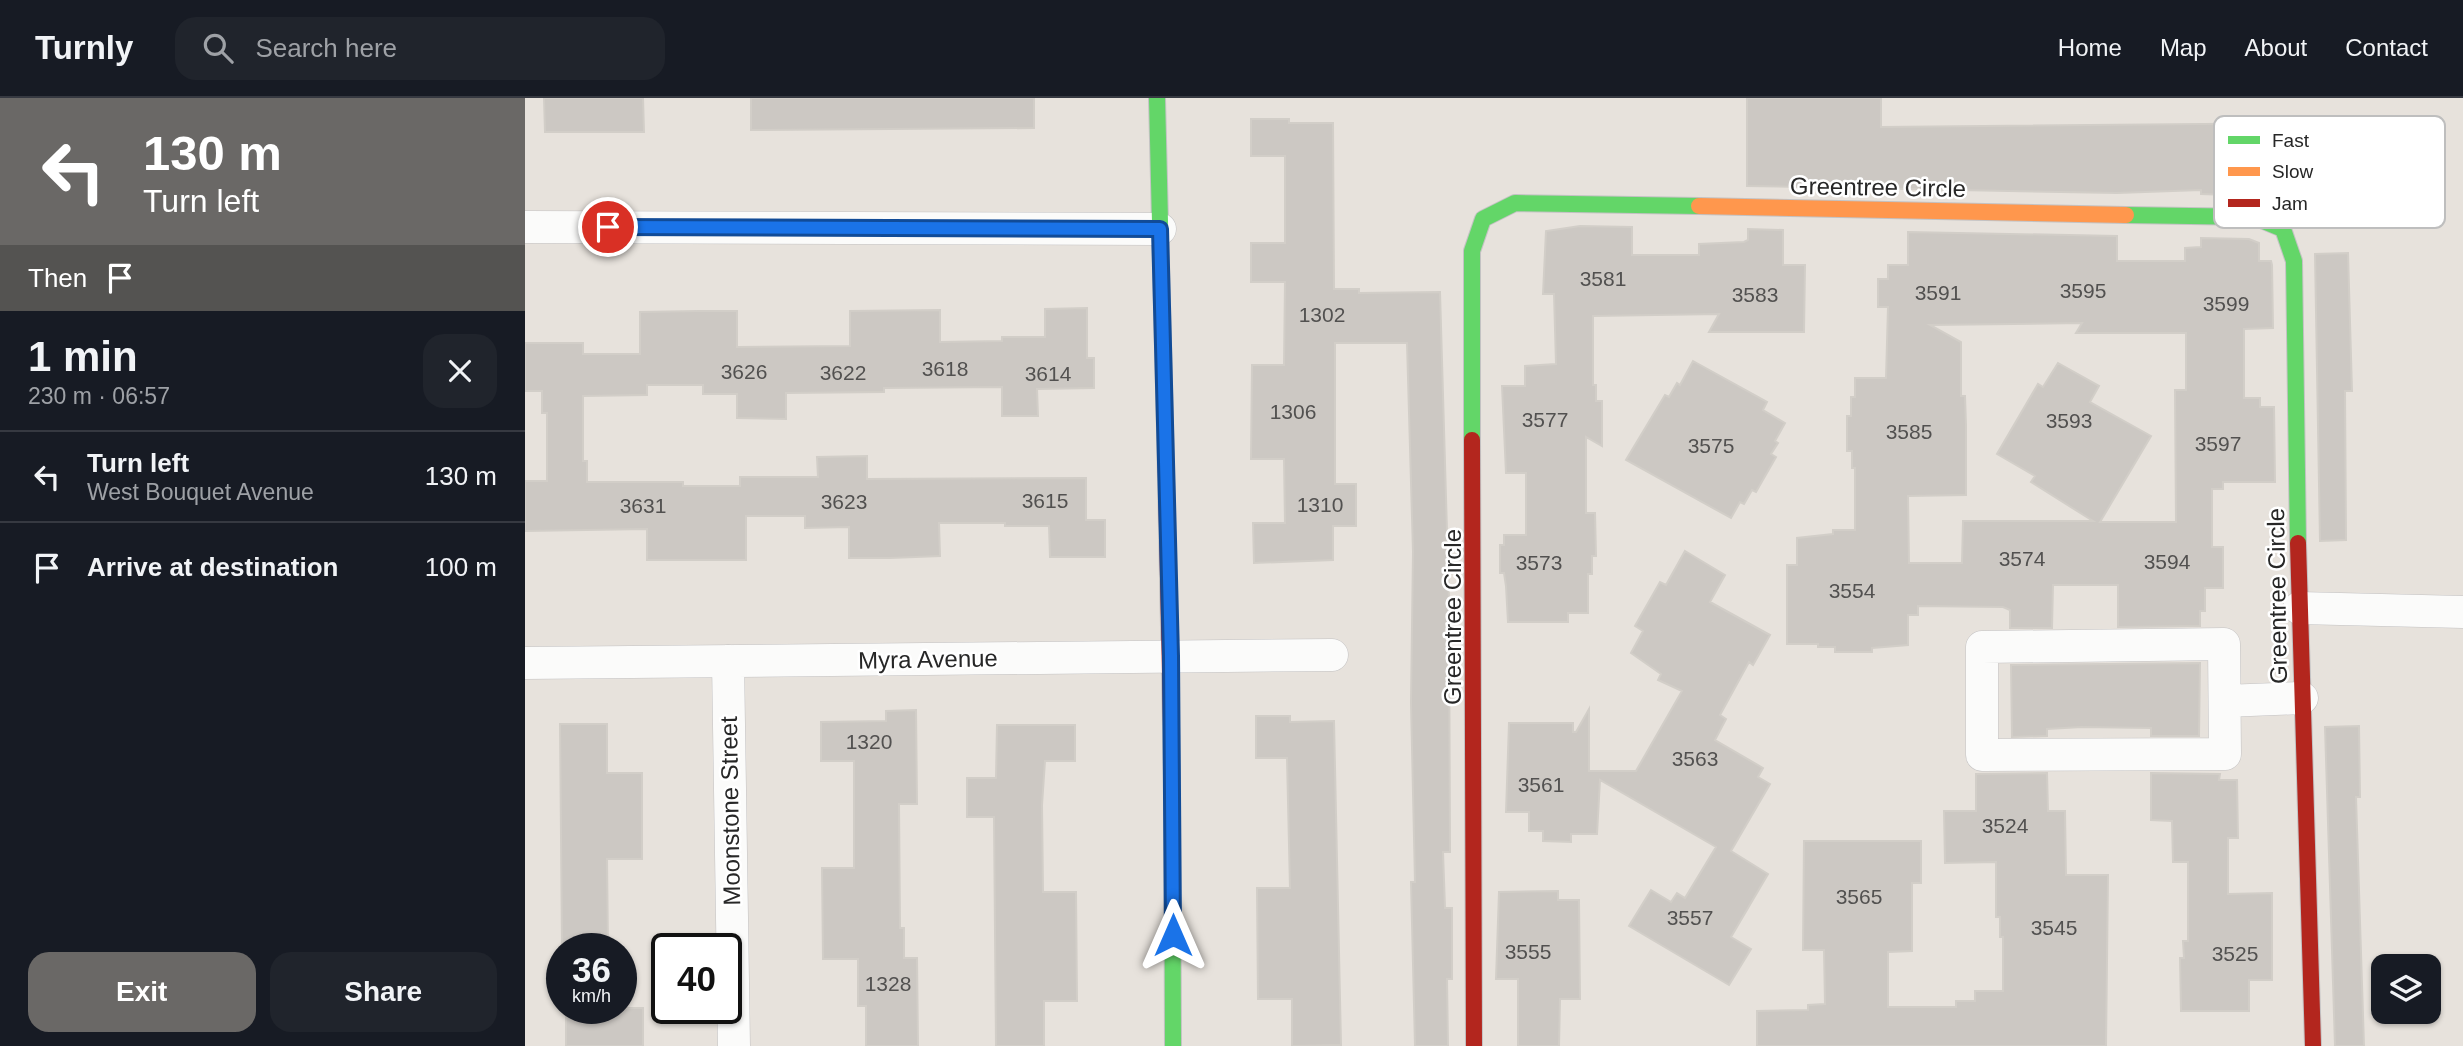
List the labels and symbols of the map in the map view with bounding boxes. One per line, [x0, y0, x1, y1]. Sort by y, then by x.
legend [2214, 116, 2445, 228]
text: Fast [2272, 130, 2310, 151]
text: Slow [2272, 161, 2313, 182]
street label: Greentree Circle [1790, 172, 1966, 202]
text: Jam [2272, 193, 2308, 214]
pin [578, 197, 638, 257]
house number: 3581 [1580, 267, 1626, 290]
house number: 3595 [2060, 279, 2106, 302]
house number: 3591 [1915, 281, 1961, 304]
house number: 3583 [1732, 283, 1778, 306]
house number: 3599 [2203, 292, 2249, 315]
house number: 1302 [1299, 303, 1345, 326]
house number: 3618 [922, 357, 968, 380]
house number: 3626 [721, 360, 767, 383]
house number: 3622 [820, 361, 866, 384]
house number: 3614 [1025, 362, 1072, 385]
house number: 1306 [1270, 400, 1316, 423]
house number: 3577 [1522, 408, 1568, 431]
house number: 3593 [2046, 409, 2092, 432]
house number: 3585 [1886, 420, 1932, 443]
house number: 3597 [2195, 432, 2241, 455]
house number: 3575 [1688, 434, 1734, 457]
house number: 3615 [1022, 489, 1068, 512]
house number: 3623 [821, 490, 867, 513]
house number: 1310 [1297, 493, 1343, 516]
house number: 3631 [620, 494, 666, 517]
street label: Greentree Circle [2262, 508, 2292, 684]
street label: Greentree Circle [1439, 529, 1466, 705]
house number: 3574 [1999, 547, 2046, 570]
house number: 3594 [2144, 550, 2191, 573]
house number: 3573 [1516, 551, 1562, 574]
house number: 3554 [1829, 579, 1876, 602]
street label: Myra Avenue [858, 644, 998, 674]
street label: Moonstone Street [715, 716, 745, 906]
house number: 1320 [846, 730, 892, 753]
house number: 3563 [1672, 747, 1718, 770]
house number: 3561 [1518, 773, 1564, 796]
house number: 3524 [1982, 814, 2029, 837]
house number: 3565 [1836, 885, 1882, 908]
position arrow [1136, 898, 1210, 972]
house number: 3557 [1667, 906, 1713, 929]
house number: 3545 [2031, 916, 2077, 939]
speed limit sign: 40 [651, 933, 742, 1024]
house number: 3555 [1505, 940, 1551, 963]
house number: 3525 [2212, 942, 2258, 965]
house number: 1328 [865, 972, 911, 995]

